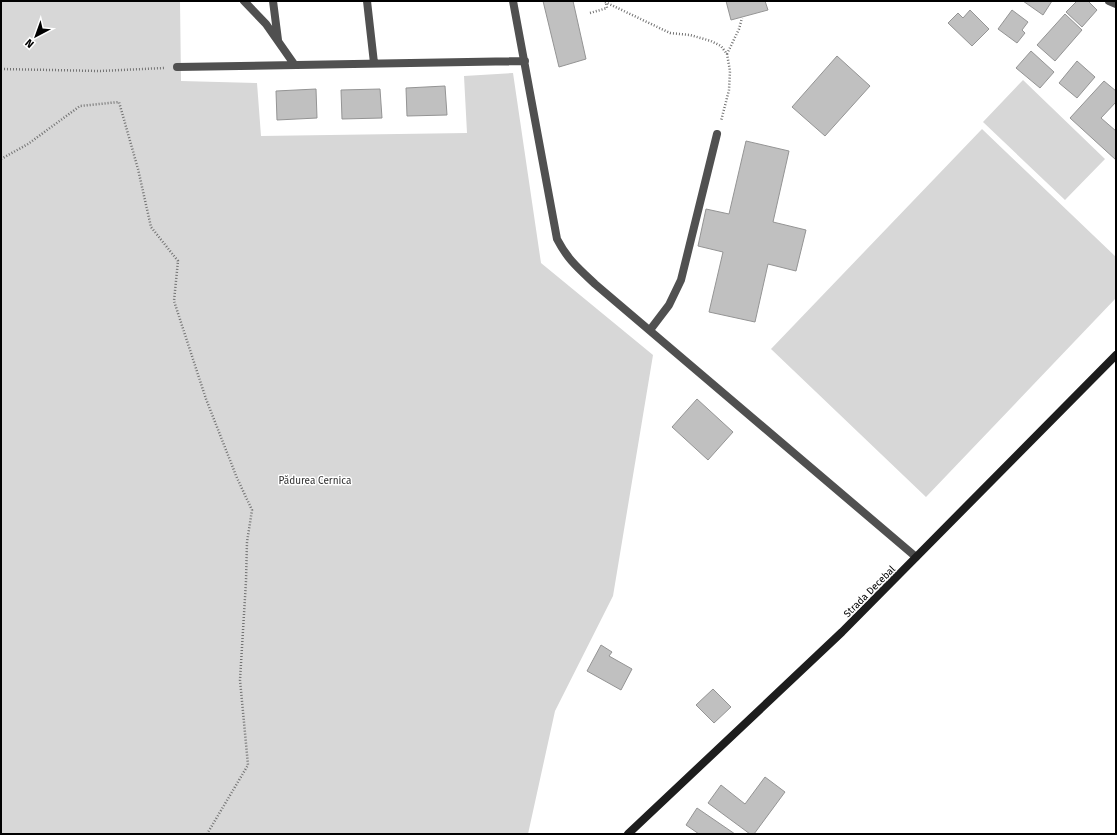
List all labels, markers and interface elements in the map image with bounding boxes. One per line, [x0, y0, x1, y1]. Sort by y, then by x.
north arrow [16, 16, 56, 56]
text: N [23, 36, 37, 50]
park label: Pădurea Cernica [278, 475, 352, 487]
street label: Strada Decebal [841, 563, 898, 620]

